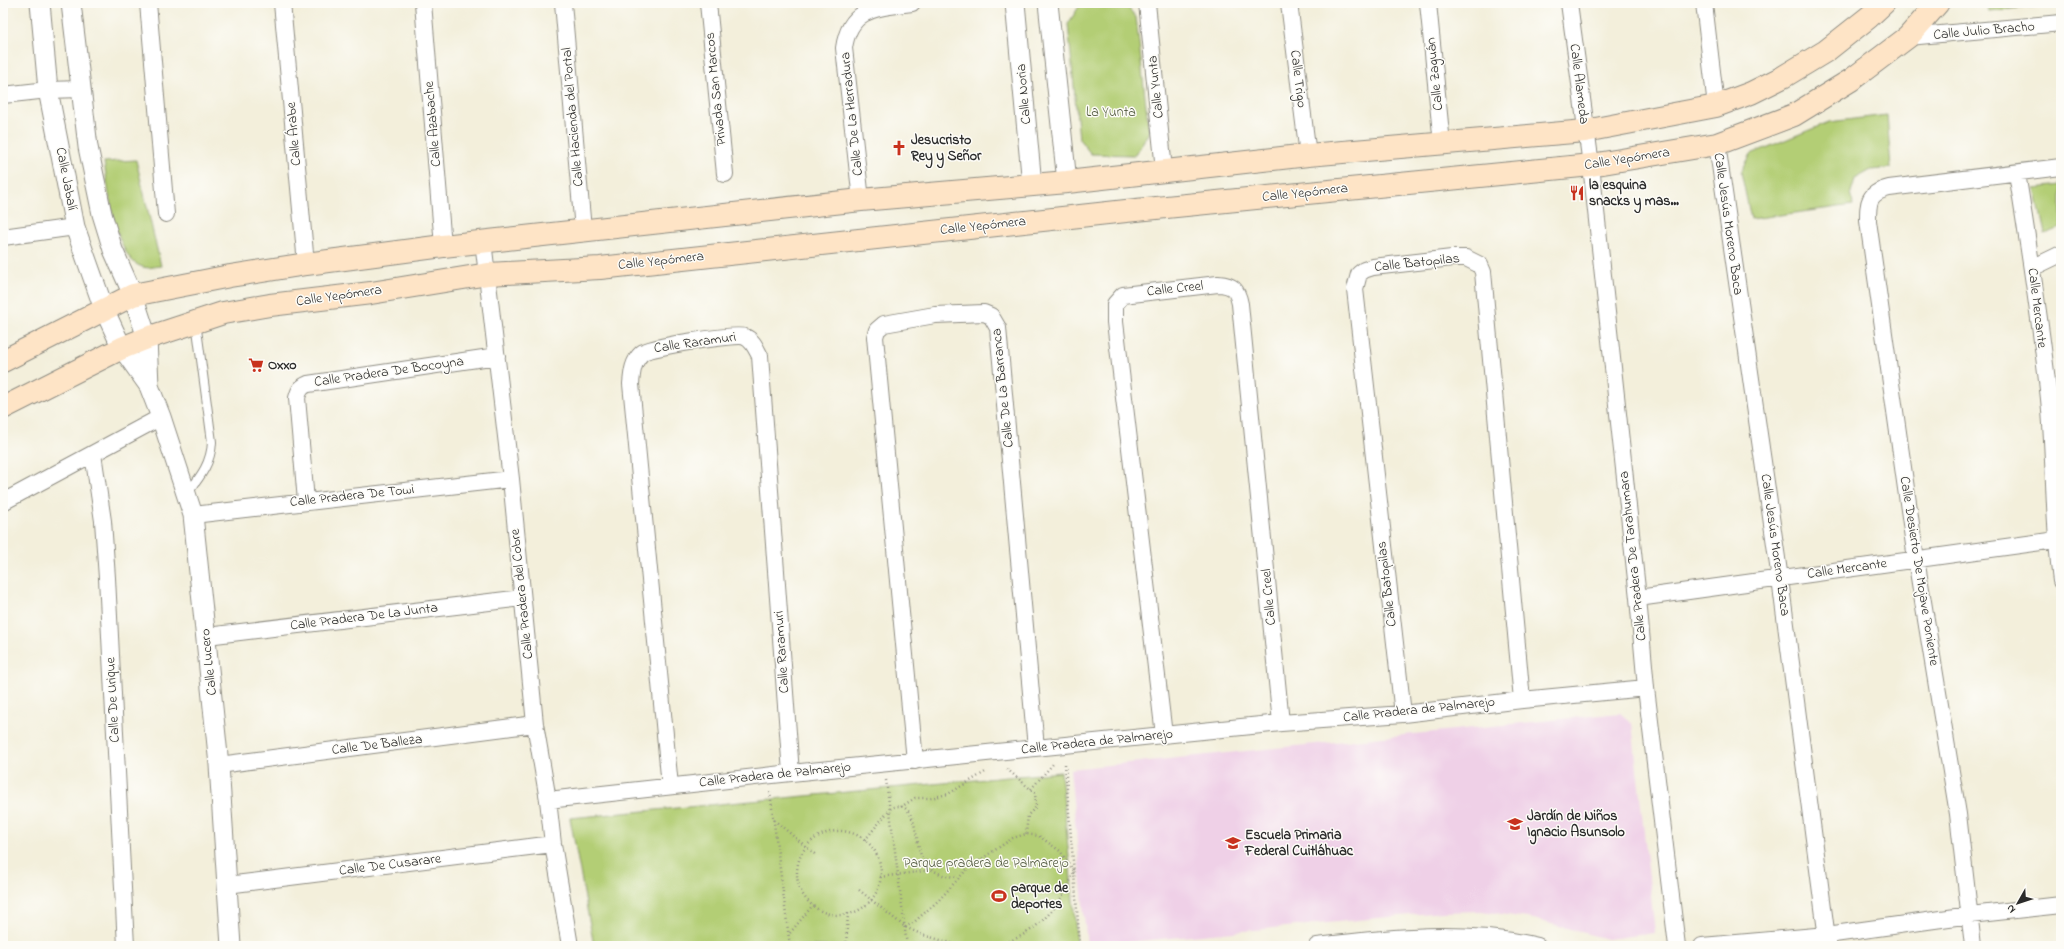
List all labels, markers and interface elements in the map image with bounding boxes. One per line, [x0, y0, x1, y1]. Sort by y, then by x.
street label: Calle Julio Bracho [1932, 16, 2036, 46]
street label: Privada San Marcos [700, 31, 732, 147]
street label: Calle Zaguán [1421, 36, 1450, 112]
street label: Calle Alameda [1564, 43, 1594, 125]
street label: Calle Hacienda del Portal [556, 46, 590, 188]
street label: Calle Trigo [1283, 49, 1312, 109]
street label: Calle De La Herradura [835, 51, 869, 177]
street label: Calle Yunta [1142, 54, 1170, 120]
street label: Calle Noria [1011, 63, 1037, 125]
street label: Calle Azabache [419, 80, 447, 168]
street label: Calle Árabe [280, 101, 307, 167]
park label: La Yunta [1086, 102, 1136, 123]
place label: Jesucristo Rey y Señor [910, 130, 982, 169]
church icon: Jesucristo Rey y Señor [890, 139, 908, 157]
street label: Calle Yepómera [1583, 142, 1671, 176]
street label: Calle Jabalí [50, 146, 82, 213]
street label: Calle Jesús Moreno Baca [1708, 152, 1748, 296]
place label: la esquina snacks y mas... [1589, 175, 1679, 214]
street label: Calle Yepómera [1261, 178, 1349, 208]
restaurant icon: la esquina snacks y mas... [1568, 184, 1586, 202]
street label: Calle Yepómera [939, 211, 1027, 241]
street label: Calle Yepómera [617, 246, 705, 276]
street label: Calle Batopilas [1373, 248, 1461, 278]
street label: Calle Mercante [2022, 267, 2052, 350]
street label: Calle Creel [1146, 276, 1204, 302]
street label: Calle Yepómera [295, 280, 383, 312]
street label: Calle Raramuri [653, 327, 737, 359]
street label: Calle De La Barranca [986, 327, 1020, 449]
street label: Calle Pradera De Bocoyna [313, 351, 465, 394]
place label: Oxxo [268, 355, 297, 376]
supermarket icon: Oxxo [247, 356, 265, 374]
street label: Calle Pradera De Tarahumara [1614, 470, 1652, 642]
street label: Calle Jesús Moreno Baca [1755, 473, 1795, 617]
street label: Calle Desierto De Mojave Poniente [1894, 475, 1944, 668]
street label: Calle Pradera De Towi [289, 479, 415, 513]
street label: Calle Pradera del Cobre [505, 527, 539, 660]
street label: Calle Batopilas [1371, 540, 1403, 628]
street label: Calle Mercante [1806, 553, 1889, 585]
street label: Calle Creel [1256, 568, 1282, 626]
street label: Calle Pradera De La Junta [289, 598, 439, 636]
street label: Calle Raramuri [769, 610, 795, 694]
street label: Calle Lucero [195, 628, 223, 696]
street label: Calle De Urique [100, 656, 126, 743]
street label: Calle Pradera de Palmarejo [1342, 692, 1496, 728]
street label: Calle Pradera de Palmarejo [1020, 724, 1174, 760]
street label: Calle De Balleza [330, 729, 424, 761]
street label: Calle Pradera de Palmarejo [698, 757, 852, 793]
place label: Jardín de Niños Ignacio Asunsolo [1527, 806, 1625, 845]
school or university icon: Jardín de Niños Ignacio Asunsolo [1506, 815, 1524, 833]
place label: Escuela Primaria Federal Cuitláhuac [1244, 825, 1354, 862]
school or university icon: Escuela Primaria Federal Cuitláhuac [1224, 834, 1242, 852]
street label: Calle De Cusarare [338, 848, 443, 882]
park label: Parque pradera de Palmarejo [903, 853, 1069, 874]
place label: parque de deportes [1011, 878, 1069, 915]
north arrow [1998, 883, 2038, 923]
sports icon: parque de deportes [990, 887, 1008, 905]
text: N [2002, 901, 2020, 917]

